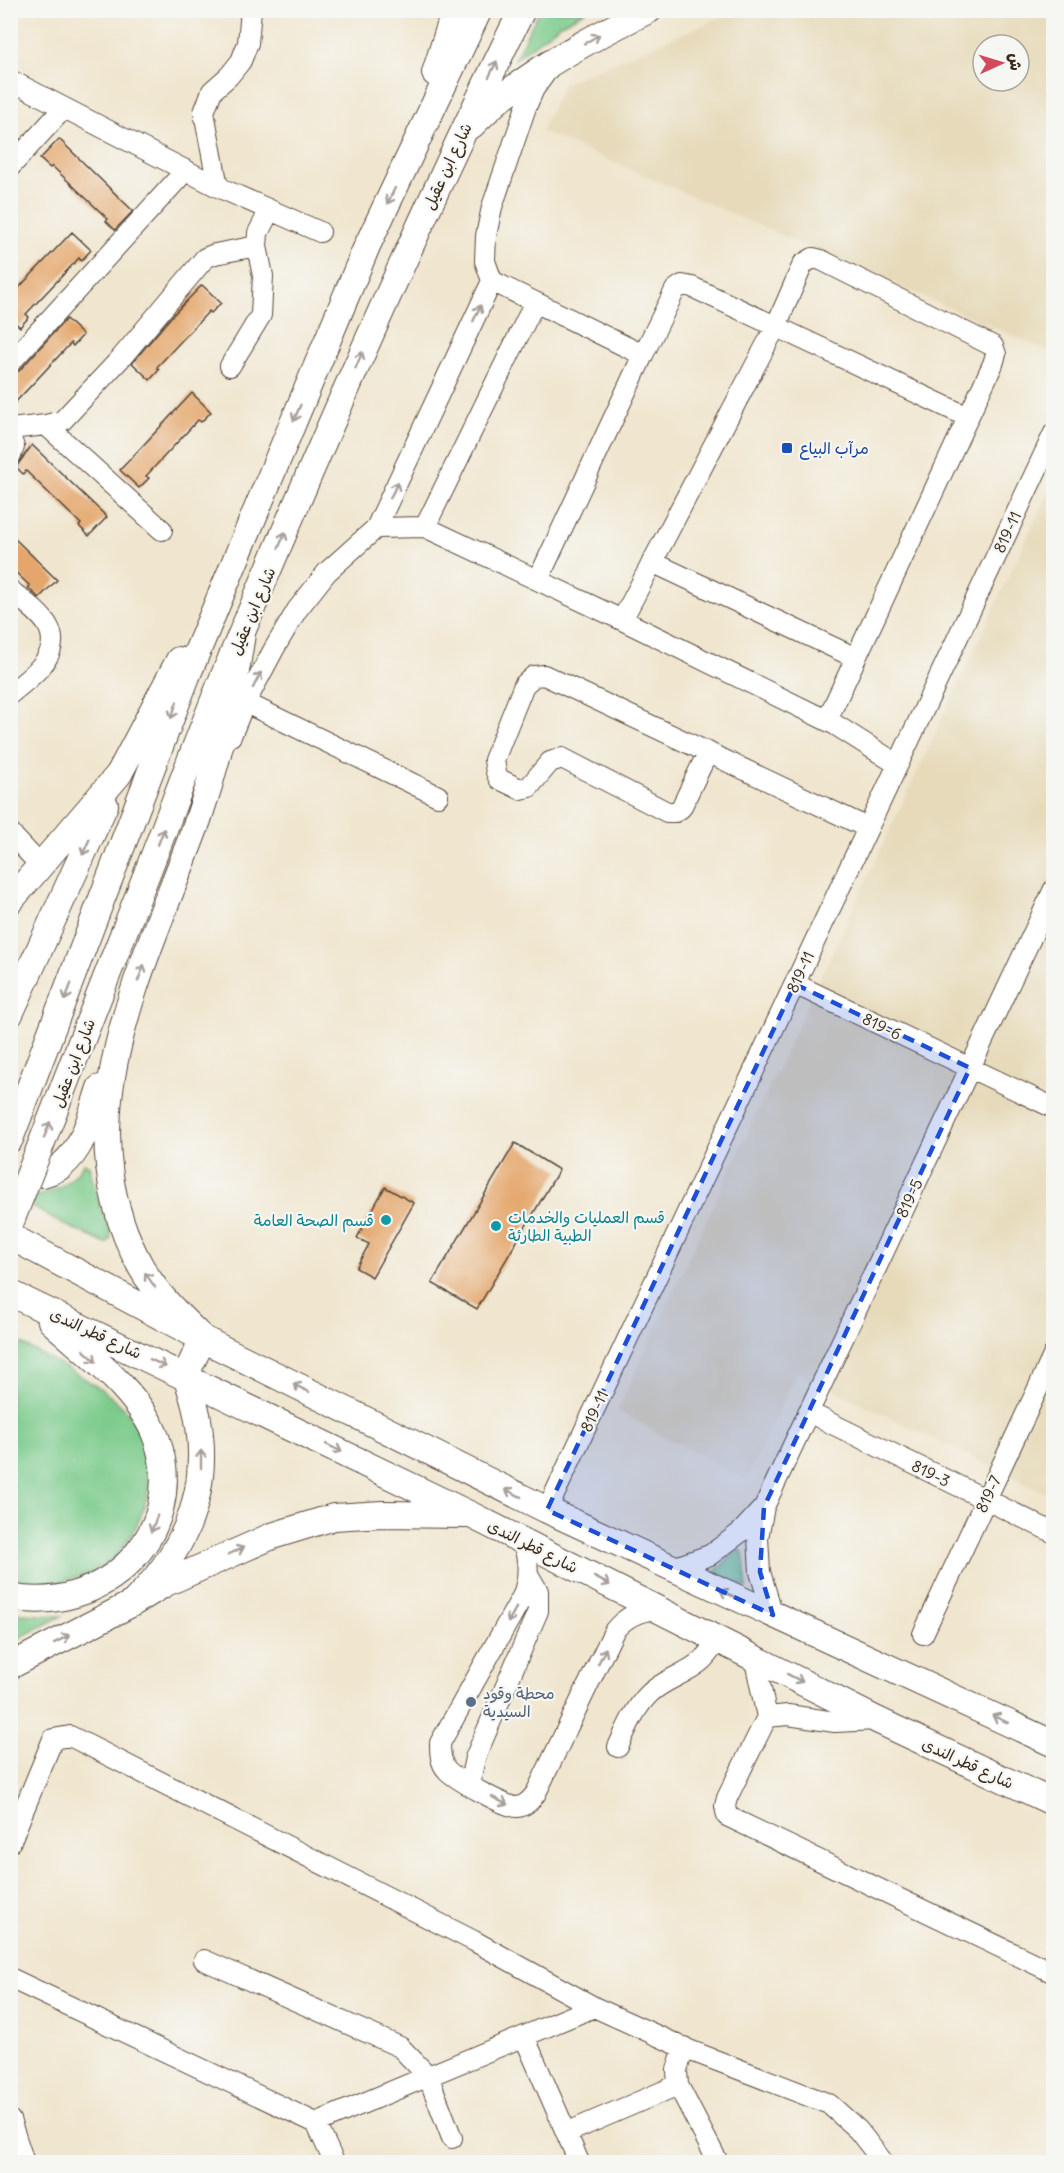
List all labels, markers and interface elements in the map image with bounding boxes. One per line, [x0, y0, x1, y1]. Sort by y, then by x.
one-way arrow [583, 32, 600, 44]
north arrow [971, 33, 1031, 93]
text: ش [1005, 52, 1027, 71]
one-way arrow [488, 60, 500, 78]
street label: شارع ابن عقيل [418, 119, 478, 213]
one-way arrow [384, 186, 396, 204]
one-way arrow [471, 305, 483, 323]
one-way arrow [354, 352, 366, 370]
one-way arrow [291, 404, 302, 422]
place label: مرآب البياع [799, 438, 869, 460]
marker: مرآب البياع [780, 441, 794, 455]
one-way arrow [388, 481, 400, 499]
street label: 819-11 [989, 508, 1025, 556]
one-way arrow [277, 531, 289, 549]
street label: شارع ابن عقيل [225, 564, 281, 659]
one-way arrow [252, 672, 264, 690]
one-way arrow [168, 700, 179, 719]
one-way arrow [157, 828, 168, 847]
one-way arrow [80, 837, 91, 855]
street label: 819-11 [782, 948, 818, 996]
one-way arrow [136, 964, 147, 982]
one-way arrow [61, 982, 72, 1001]
street label: 819-6 [859, 1008, 905, 1044]
street label: شارع ابن عقيل [47, 1016, 101, 1111]
one-way arrow [42, 1121, 53, 1140]
street label: 819-5 [891, 1175, 927, 1221]
place label: قسم العمليات والخدمات الطبية الطارئة [508, 1207, 665, 1245]
place label: قسم الصحة العامة [254, 1210, 374, 1233]
marker: قسم الصحة العامة [379, 1213, 393, 1227]
marker: قسم العمليات والخدمات الطبية الطارئة [489, 1219, 503, 1233]
one-way arrow [144, 1272, 157, 1288]
street label: شارع قطر الندى [46, 1303, 145, 1365]
one-way arrow [82, 1349, 97, 1363]
one-way arrow [149, 1357, 167, 1369]
one-way arrow [292, 1382, 310, 1393]
street label: 819-11 [576, 1387, 612, 1435]
one-way arrow [324, 1442, 342, 1454]
one-way arrow [195, 1450, 206, 1470]
street label: 819-3 [908, 1455, 954, 1491]
street label: 819-7 [971, 1472, 1005, 1516]
one-way arrow [505, 1487, 523, 1499]
one-way arrow [148, 1515, 159, 1533]
street label: شارع قطر الندى [484, 1515, 581, 1579]
one-way arrow [227, 1545, 245, 1557]
one-way arrow [593, 1576, 611, 1587]
one-way arrow [719, 1587, 737, 1599]
one-way arrow [506, 1606, 518, 1623]
one-way arrow [53, 1633, 71, 1644]
one-way arrow [597, 1647, 608, 1665]
one-way arrow [786, 1673, 804, 1684]
place label: محطة وقود السيدية [483, 1683, 555, 1721]
marker: محطة وقود السيدية [464, 1695, 478, 1709]
one-way arrow [992, 1713, 1010, 1725]
street label: شارع قطر الندى [918, 1733, 1017, 1795]
one-way arrow [491, 1796, 509, 1808]

